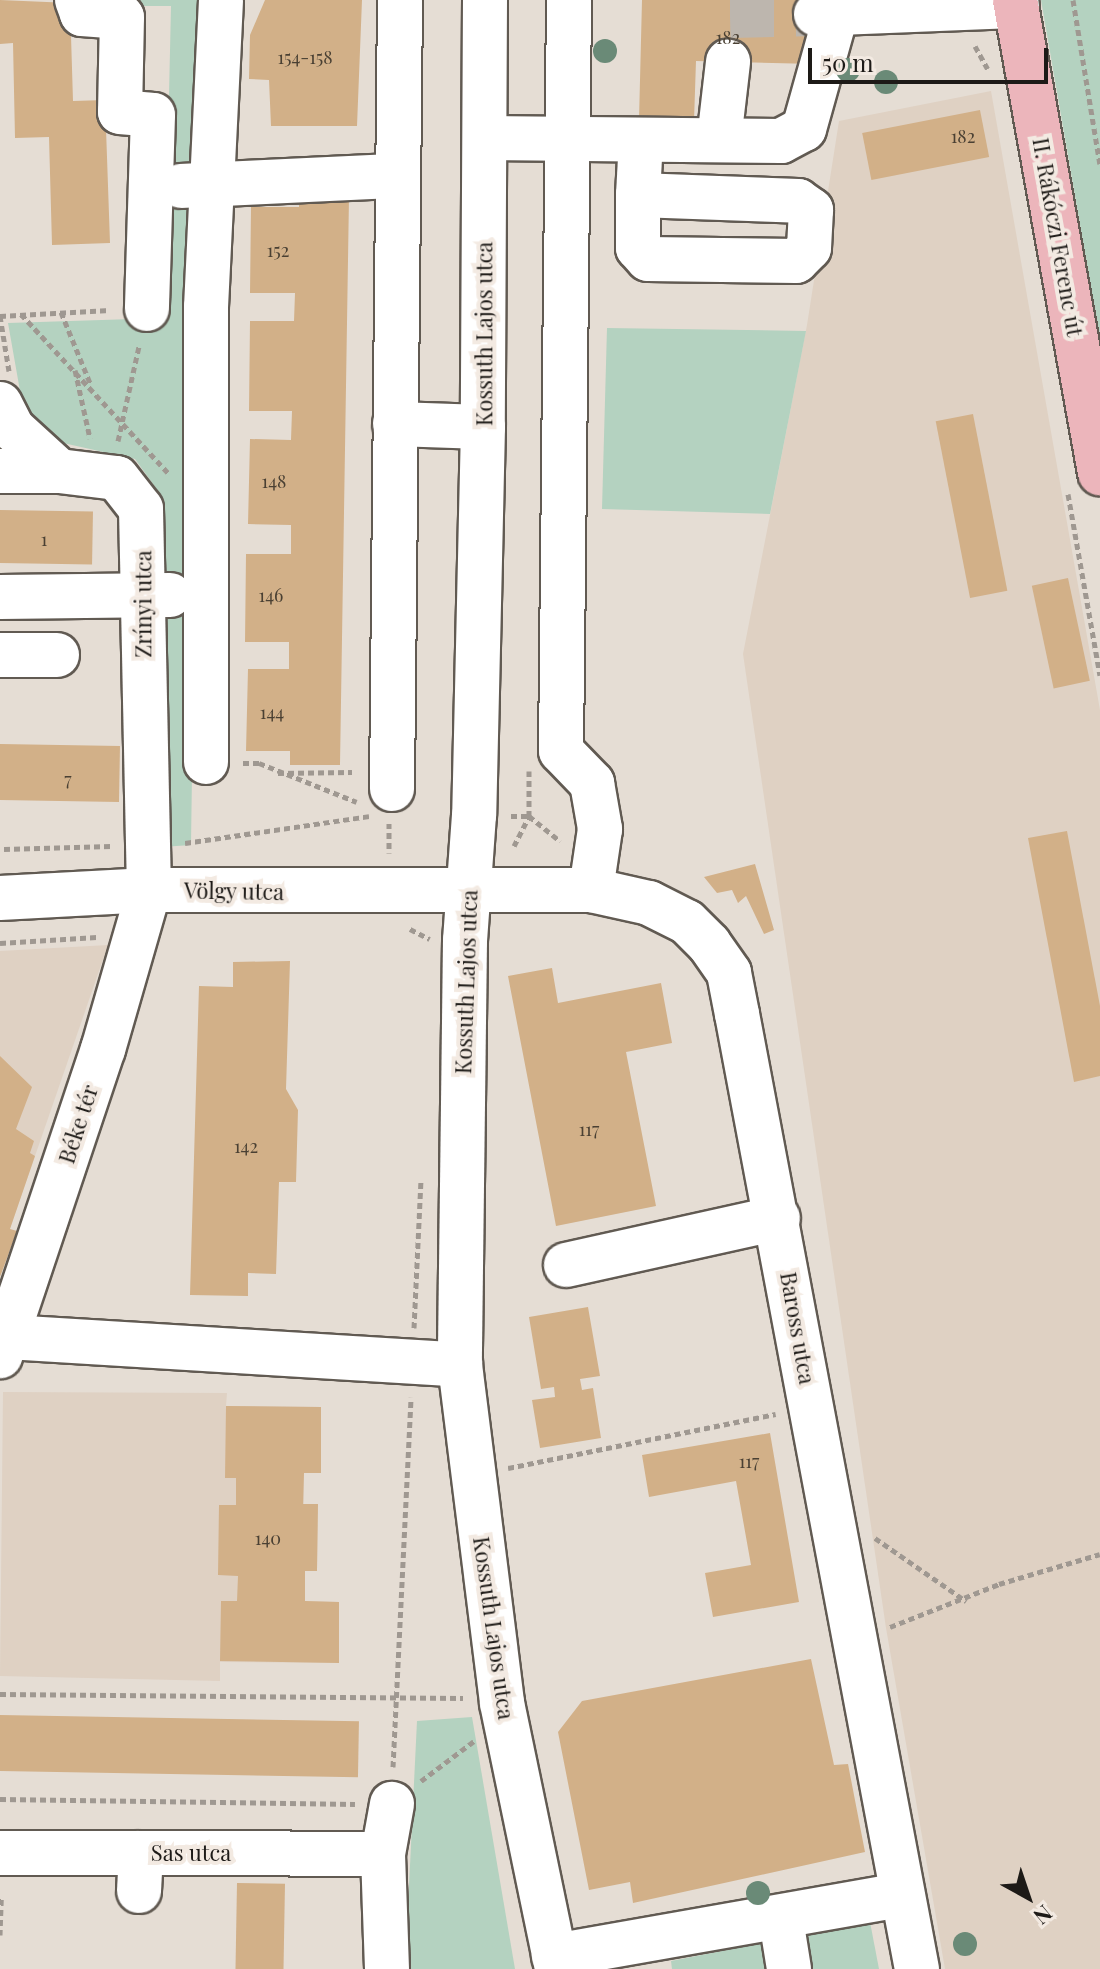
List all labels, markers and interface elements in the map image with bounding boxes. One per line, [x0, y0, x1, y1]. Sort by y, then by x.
house number: 182 [716, 26, 740, 48]
scale bar [812, 32, 1052, 82]
house number: 154-158 [277, 46, 333, 68]
text: 50 m [822, 46, 874, 78]
house number: 182 [951, 125, 975, 147]
street label: II. Rákóczi Ferenc út [1028, 136, 1088, 338]
house number: 152 [267, 239, 289, 261]
street label: Kossuth Lajos utca [471, 242, 497, 426]
house number: 148 [262, 470, 286, 492]
house number: 1 [41, 528, 47, 550]
street label: Zrínyi utca [130, 550, 156, 658]
house number: 146 [259, 584, 283, 606]
house number: 144 [260, 701, 284, 723]
house number: 7 [64, 768, 72, 790]
street label: Völgy utca [183, 877, 285, 905]
street label: Kossuth Lajos utca [450, 889, 482, 1075]
street label: Béke tér [53, 1081, 103, 1167]
house number: 117 [579, 1118, 599, 1140]
house number: 142 [234, 1135, 258, 1157]
street label: Baross utca [775, 1270, 821, 1386]
house number: 117 [739, 1450, 759, 1472]
house number: 140 [255, 1527, 281, 1549]
street label: Kossuth Lajos utca [468, 1535, 520, 1721]
street label: Sas utca [151, 1840, 231, 1866]
north arrow [988, 1857, 1068, 1937]
text: N [1028, 1899, 1059, 1932]

